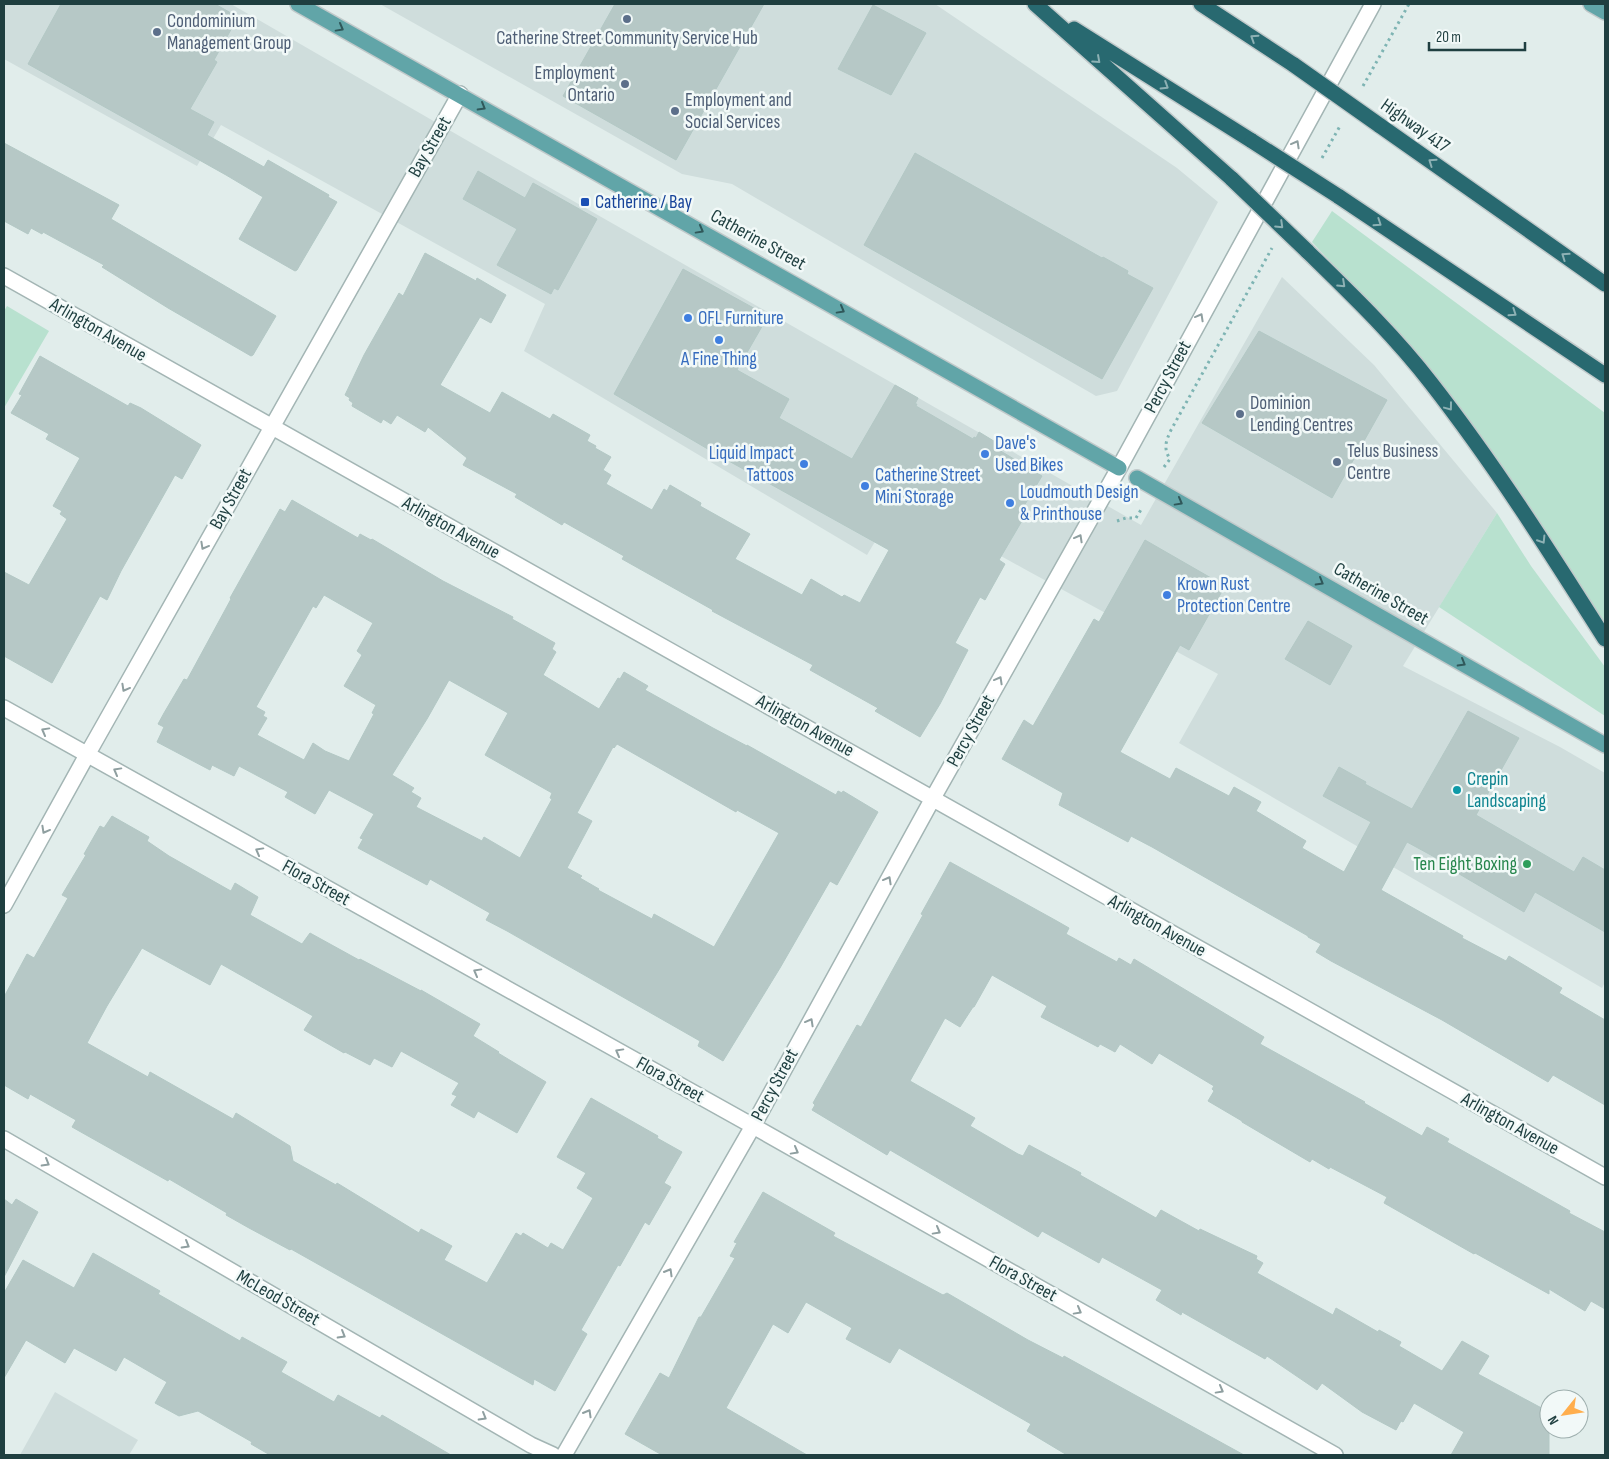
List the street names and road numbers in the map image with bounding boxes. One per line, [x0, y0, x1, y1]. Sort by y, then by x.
street label: Highway 417 [1376, 94, 1454, 158]
street label: Bay Street [404, 112, 457, 181]
street label: Catherine Street [706, 204, 810, 276]
street label: Arlington Avenue [45, 292, 151, 367]
street label: Percy Street [1139, 337, 1197, 417]
street label: Bay Street [205, 464, 257, 533]
street label: Arlington Avenue [397, 491, 504, 564]
street label: Catherine Street [1330, 558, 1433, 630]
street label: Arlington Avenue [751, 689, 858, 762]
street label: Percy Street [942, 691, 1000, 771]
street label: Flora Street [278, 855, 354, 911]
street label: Arlington Avenue [1103, 889, 1210, 962]
street label: Percy Street [746, 1045, 804, 1125]
street label: Flora Street [632, 1052, 708, 1108]
street label: Arlington Avenue [1456, 1087, 1563, 1160]
street label: Flora Street [985, 1251, 1061, 1307]
street label: McLeod Street [232, 1265, 324, 1331]

